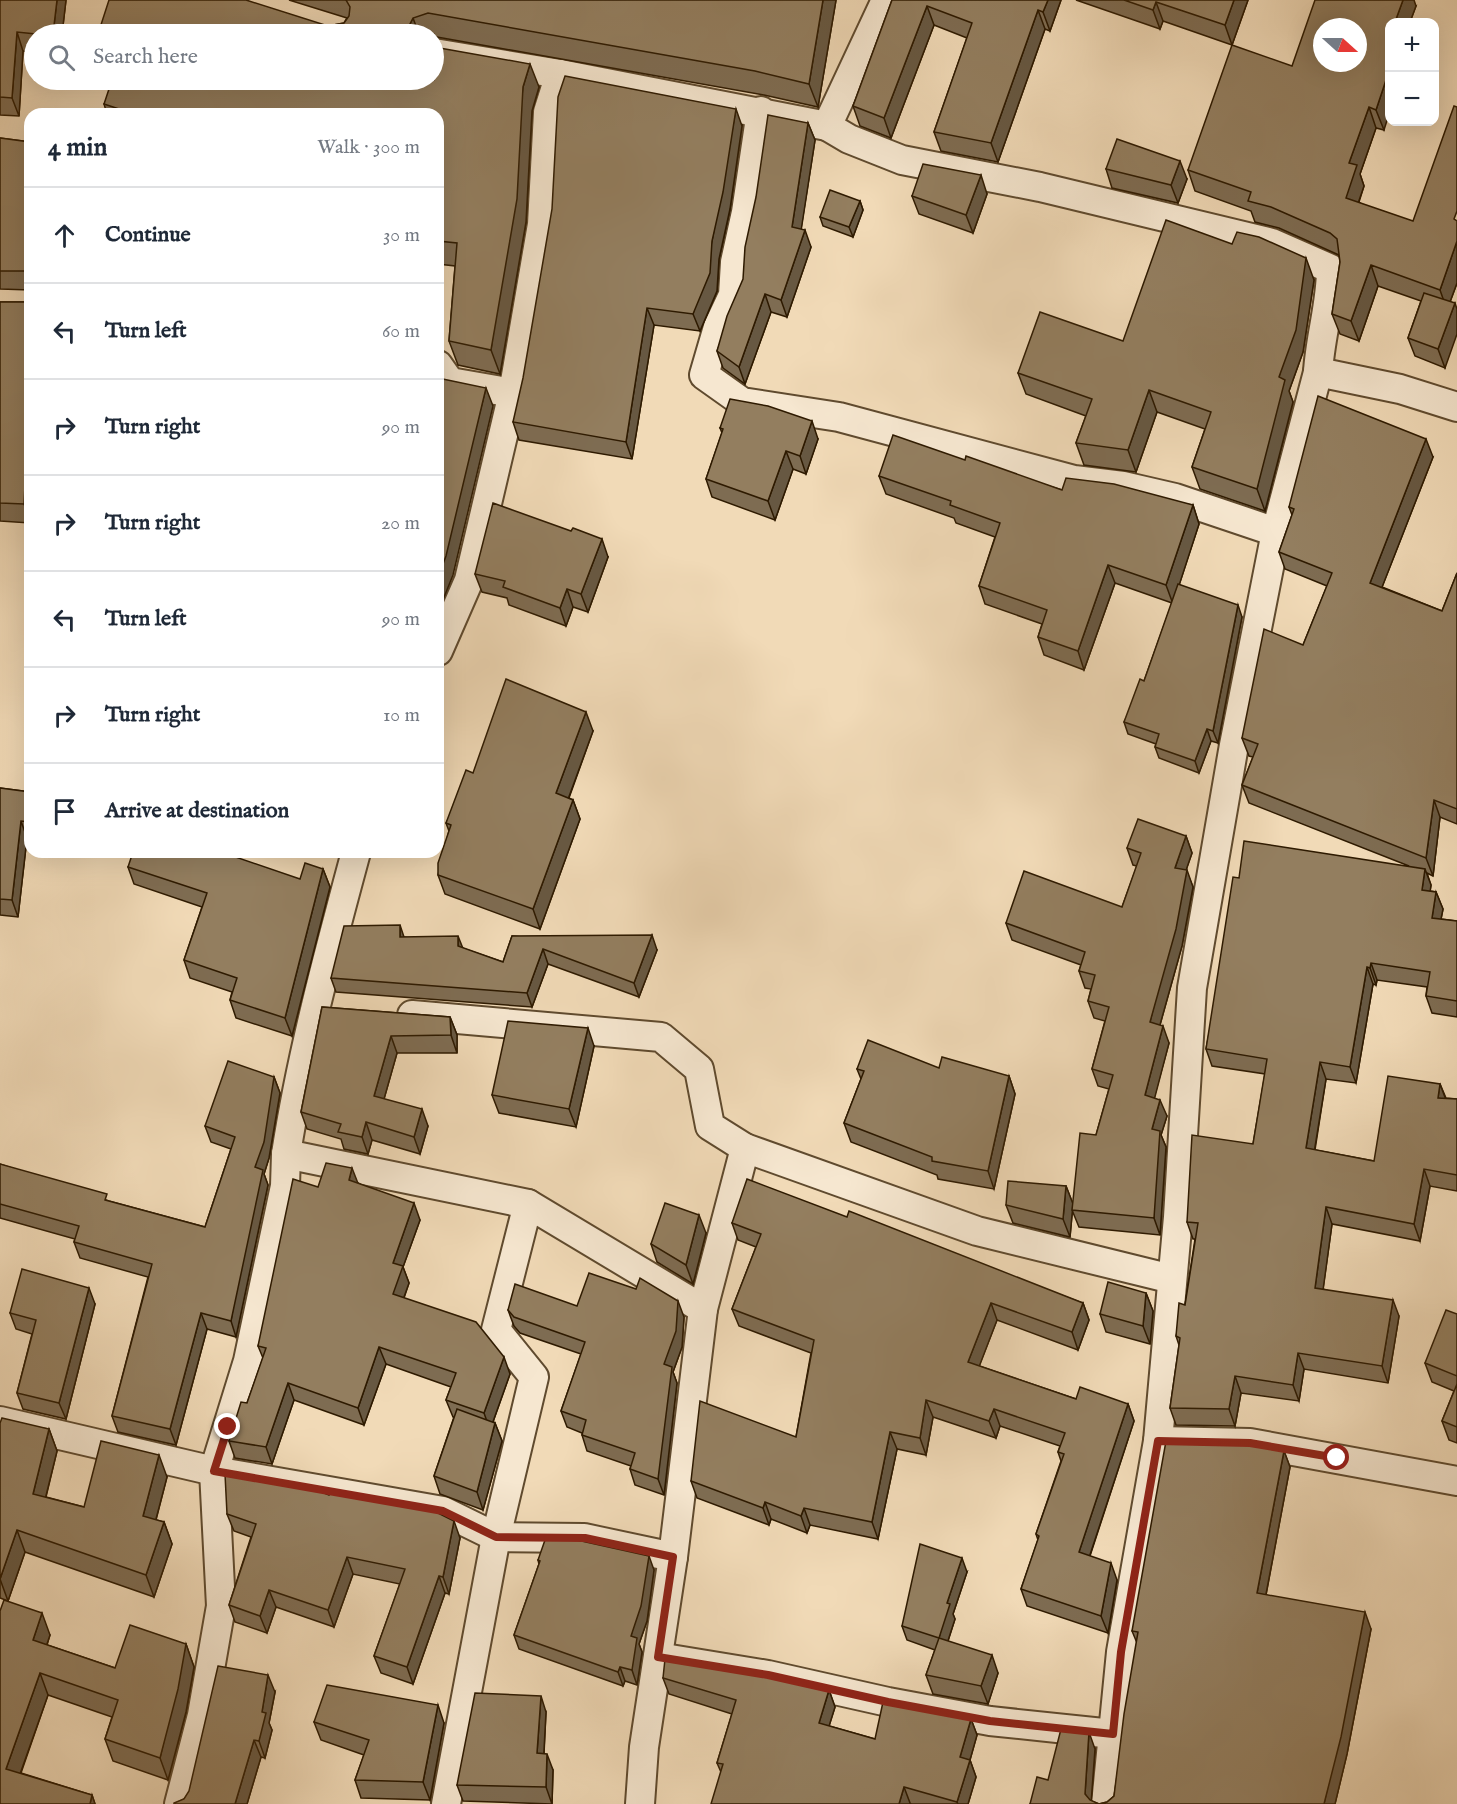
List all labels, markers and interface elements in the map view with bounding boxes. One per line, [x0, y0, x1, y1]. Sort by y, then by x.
north arrow [1313, 18, 1367, 72]
map controls [1385, 18, 1439, 126]
button: + [1385, 18, 1439, 72]
search box [24, 24, 444, 90]
icon: search [45, 41, 78, 74]
text: Search here [93, 43, 198, 71]
button: − [1385, 72, 1439, 126]
text: 4 min [48, 131, 107, 164]
text: Walk · 300 m [317, 135, 420, 160]
icon: ahead [48, 219, 81, 252]
text: Continue [105, 221, 191, 249]
text: 30 m [383, 223, 420, 248]
icon: left [48, 315, 81, 348]
text: Turn left [105, 317, 187, 345]
text: 60 m [382, 319, 420, 344]
icon: right [48, 411, 81, 444]
text: Turn right [105, 413, 200, 441]
text: 90 m [382, 415, 420, 440]
icon: right [48, 507, 81, 540]
text: Turn right [105, 509, 200, 537]
text: 20 m [381, 511, 420, 536]
icon: left [48, 603, 81, 636]
text: Turn left [105, 605, 187, 633]
text: 90 m [382, 607, 420, 632]
icon: right [48, 699, 81, 732]
text: Turn right [105, 701, 200, 729]
text: 10 m [383, 703, 420, 728]
icon: arrive [48, 795, 81, 828]
text: Arrive at destination [105, 797, 289, 825]
route end [214, 1413, 240, 1439]
route start [1323, 1444, 1349, 1470]

